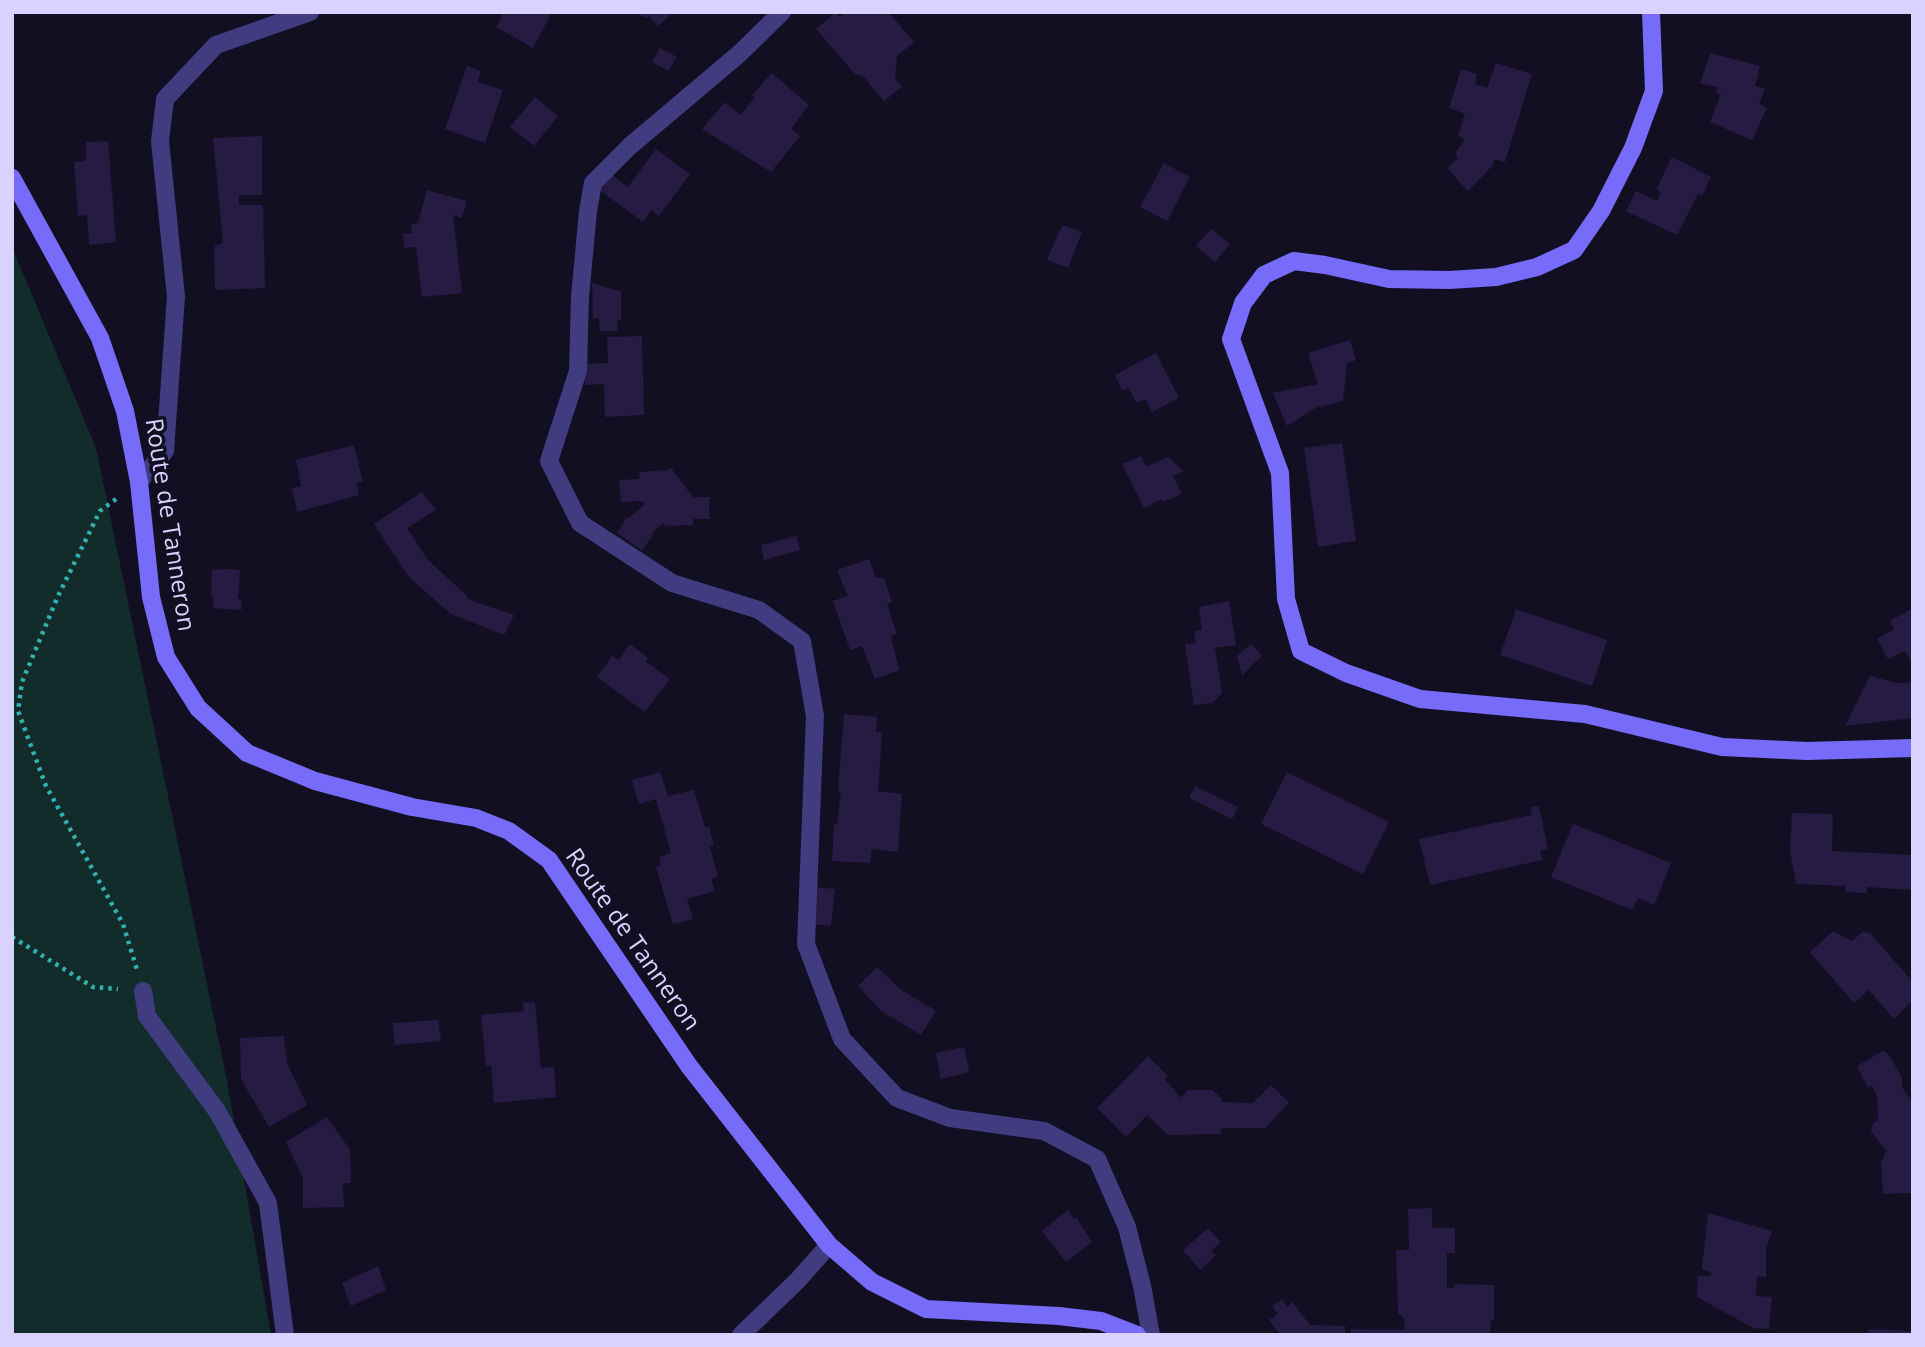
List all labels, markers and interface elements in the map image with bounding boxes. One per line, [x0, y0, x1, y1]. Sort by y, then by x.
street label: Route de Tanneron [138, 417, 200, 633]
street label: Route de Tanneron [559, 844, 705, 1036]

